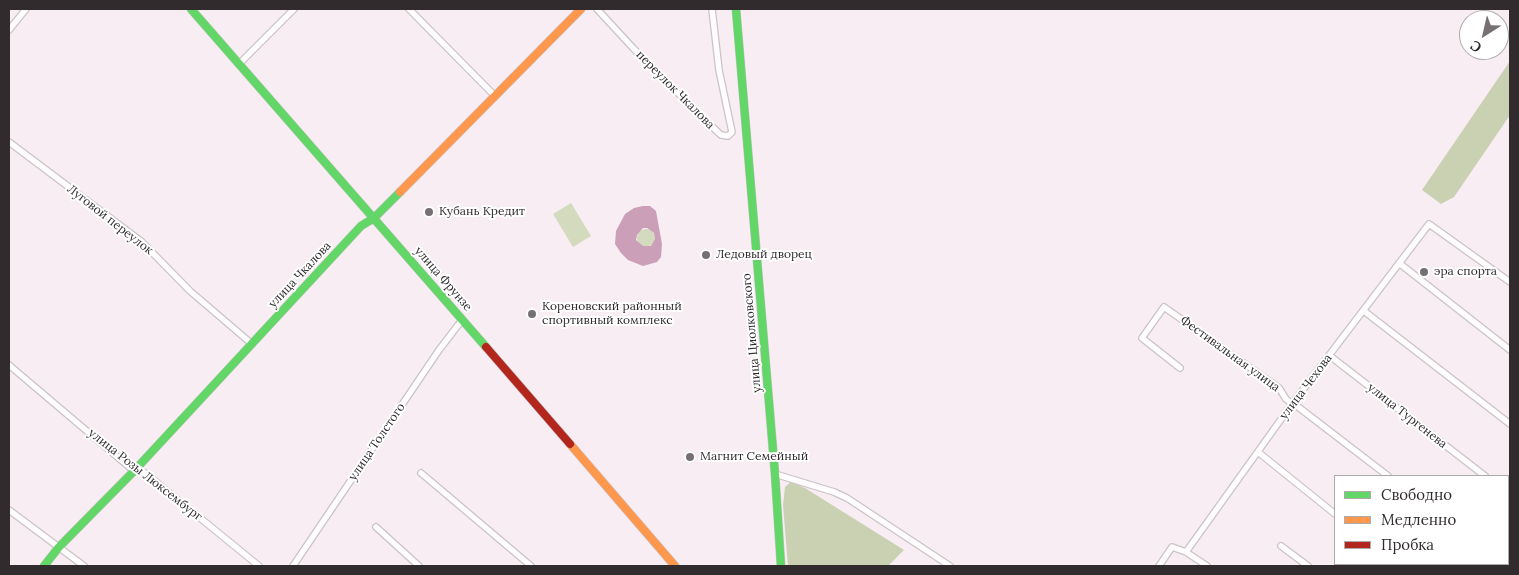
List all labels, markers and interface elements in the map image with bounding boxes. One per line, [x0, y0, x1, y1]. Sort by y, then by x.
north arrow [1459, 10, 1509, 60]
text: С [1467, 36, 1485, 57]
street label: переулок Чкалова [633, 48, 717, 132]
street label: Луговой переулок [64, 182, 156, 258]
place label: Кубань Кредит [439, 205, 525, 219]
marker: Кубань Кредит [423, 206, 435, 218]
street label: улица Чкалова [266, 239, 334, 311]
street label: улица Фрунзе [411, 244, 475, 314]
place label: Ледовый дворец [716, 248, 812, 262]
marker: Ледовый дворец [700, 249, 712, 261]
place label: эра спорта [1434, 265, 1497, 279]
marker: эра спорта [1418, 266, 1430, 278]
street label: улица Циолковского [740, 273, 764, 393]
place label: Кореновский районный спортивный комплекс [542, 300, 682, 328]
marker: Кореновский районный спортивный комплекс [526, 308, 538, 320]
street label: Фестивальная улица [1177, 313, 1283, 395]
street label: улица Чехова [1277, 351, 1335, 423]
street label: улица Тургенева [1364, 380, 1450, 452]
street label: улица Толстого [346, 400, 408, 484]
street label: улица Розы Люксембург [85, 426, 205, 524]
place label: Магнит Семейный [700, 450, 808, 464]
marker: Магнит Семейный [684, 451, 696, 463]
legend [1334, 475, 1509, 565]
text: Свободно [1381, 485, 1452, 504]
text: Медленно [1381, 510, 1456, 529]
text: Пробка [1381, 535, 1434, 554]

